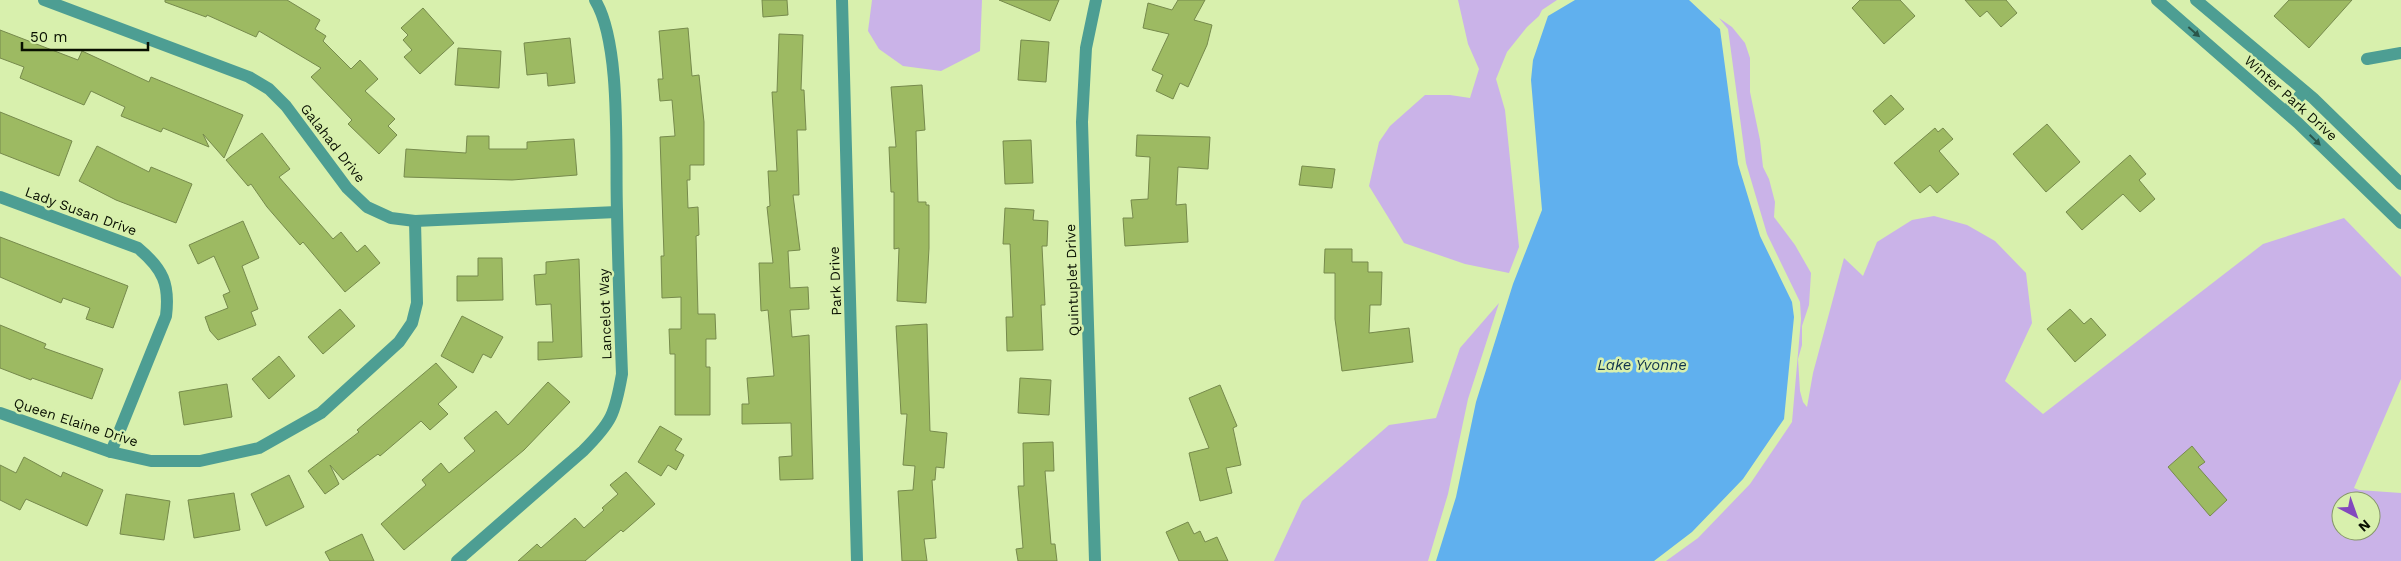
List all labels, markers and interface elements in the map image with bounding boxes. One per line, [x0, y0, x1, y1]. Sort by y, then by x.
scale bar [22, 20, 149, 52]
one-way arrow [2187, 26, 2199, 38]
text: 50 m [30, 28, 67, 46]
street label: Winter Park Drive [2241, 52, 2341, 144]
street label: Galahad Drive [297, 101, 369, 185]
one-way arrow [2309, 134, 2321, 146]
street label: Lady Susan Drive [23, 183, 139, 239]
street label: Quintuplet Drive [1062, 224, 1082, 336]
street label: Park Drive [826, 246, 844, 316]
street label: Lancelot Way [595, 267, 615, 360]
water label: Lake Yvonne [1597, 356, 1687, 374]
street label: Queen Elaine Drive [12, 394, 140, 450]
north arrow [2331, 491, 2381, 541]
text: N [2355, 516, 2374, 535]

